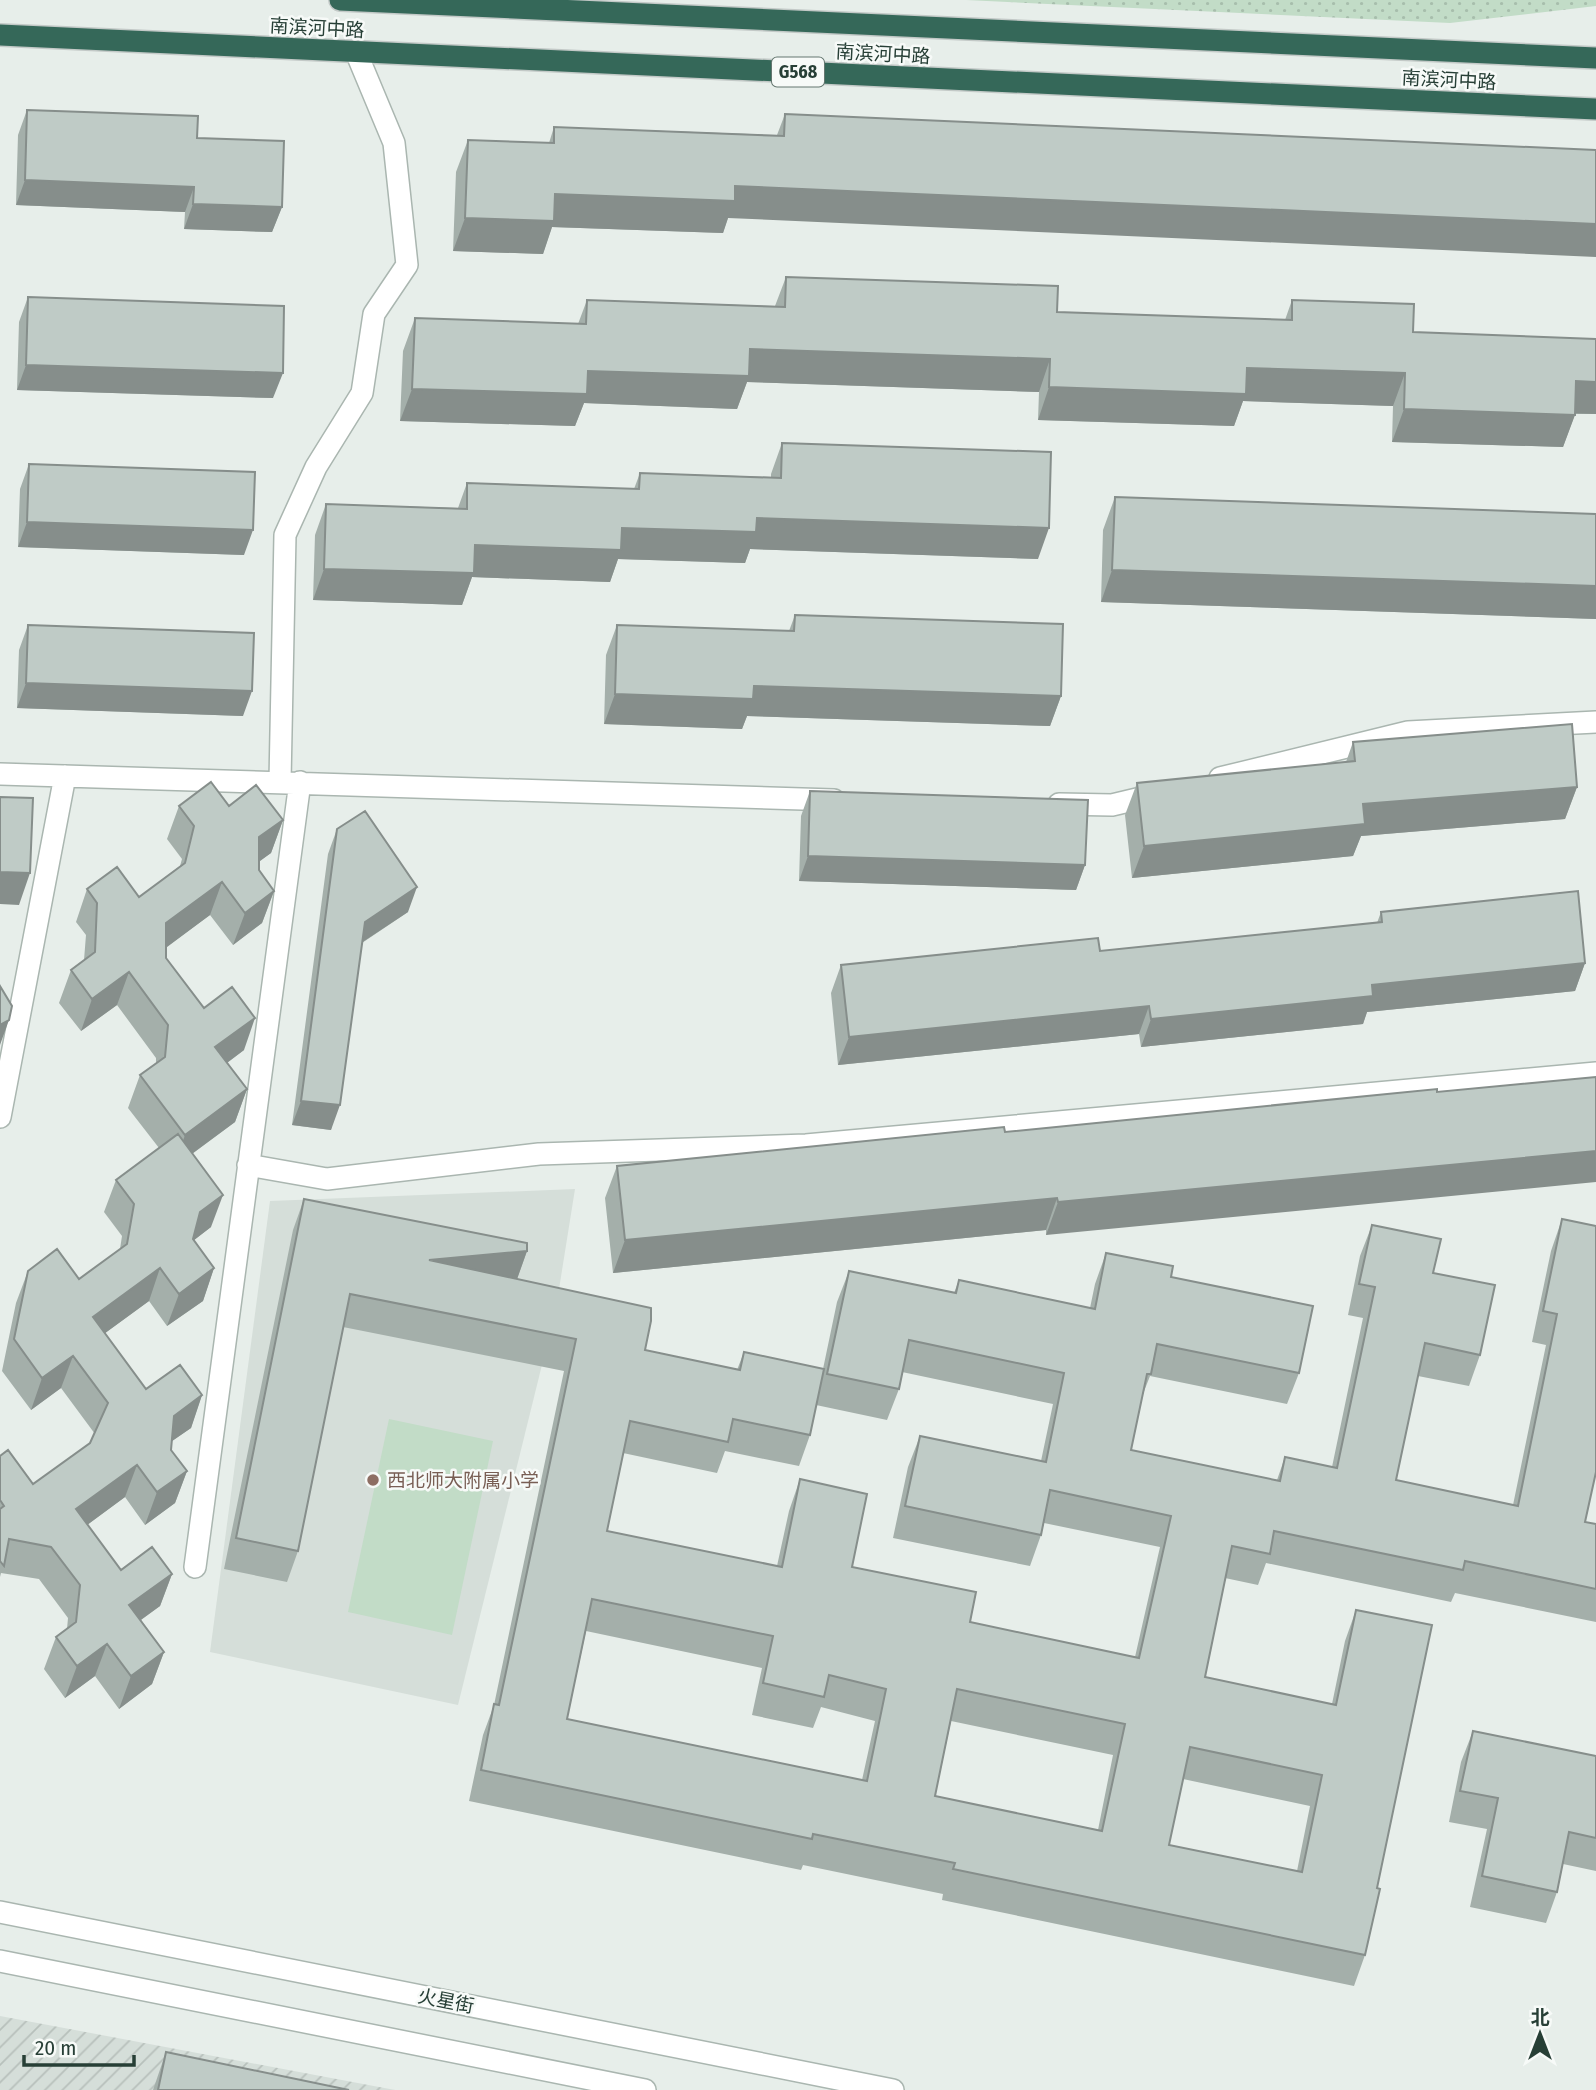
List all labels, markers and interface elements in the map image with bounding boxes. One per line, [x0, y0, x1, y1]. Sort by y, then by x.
street label: 南滨河中路 [269, 14, 365, 42]
street label: 南滨河中路 [835, 40, 931, 68]
road number: G568 [772, 58, 824, 86]
street label: 南滨河中路 [1401, 66, 1497, 94]
place label: 西北师大附属小学 [387, 1469, 539, 1492]
marker: 西北师大附属小学 [365, 1472, 381, 1488]
street label: 火星街 [416, 1984, 476, 2018]
north arrow [1505, 1999, 1575, 2069]
text: 北 [1530, 2006, 1550, 2029]
scale bar [24, 2024, 135, 2068]
text: 20 m [35, 2035, 76, 2061]

